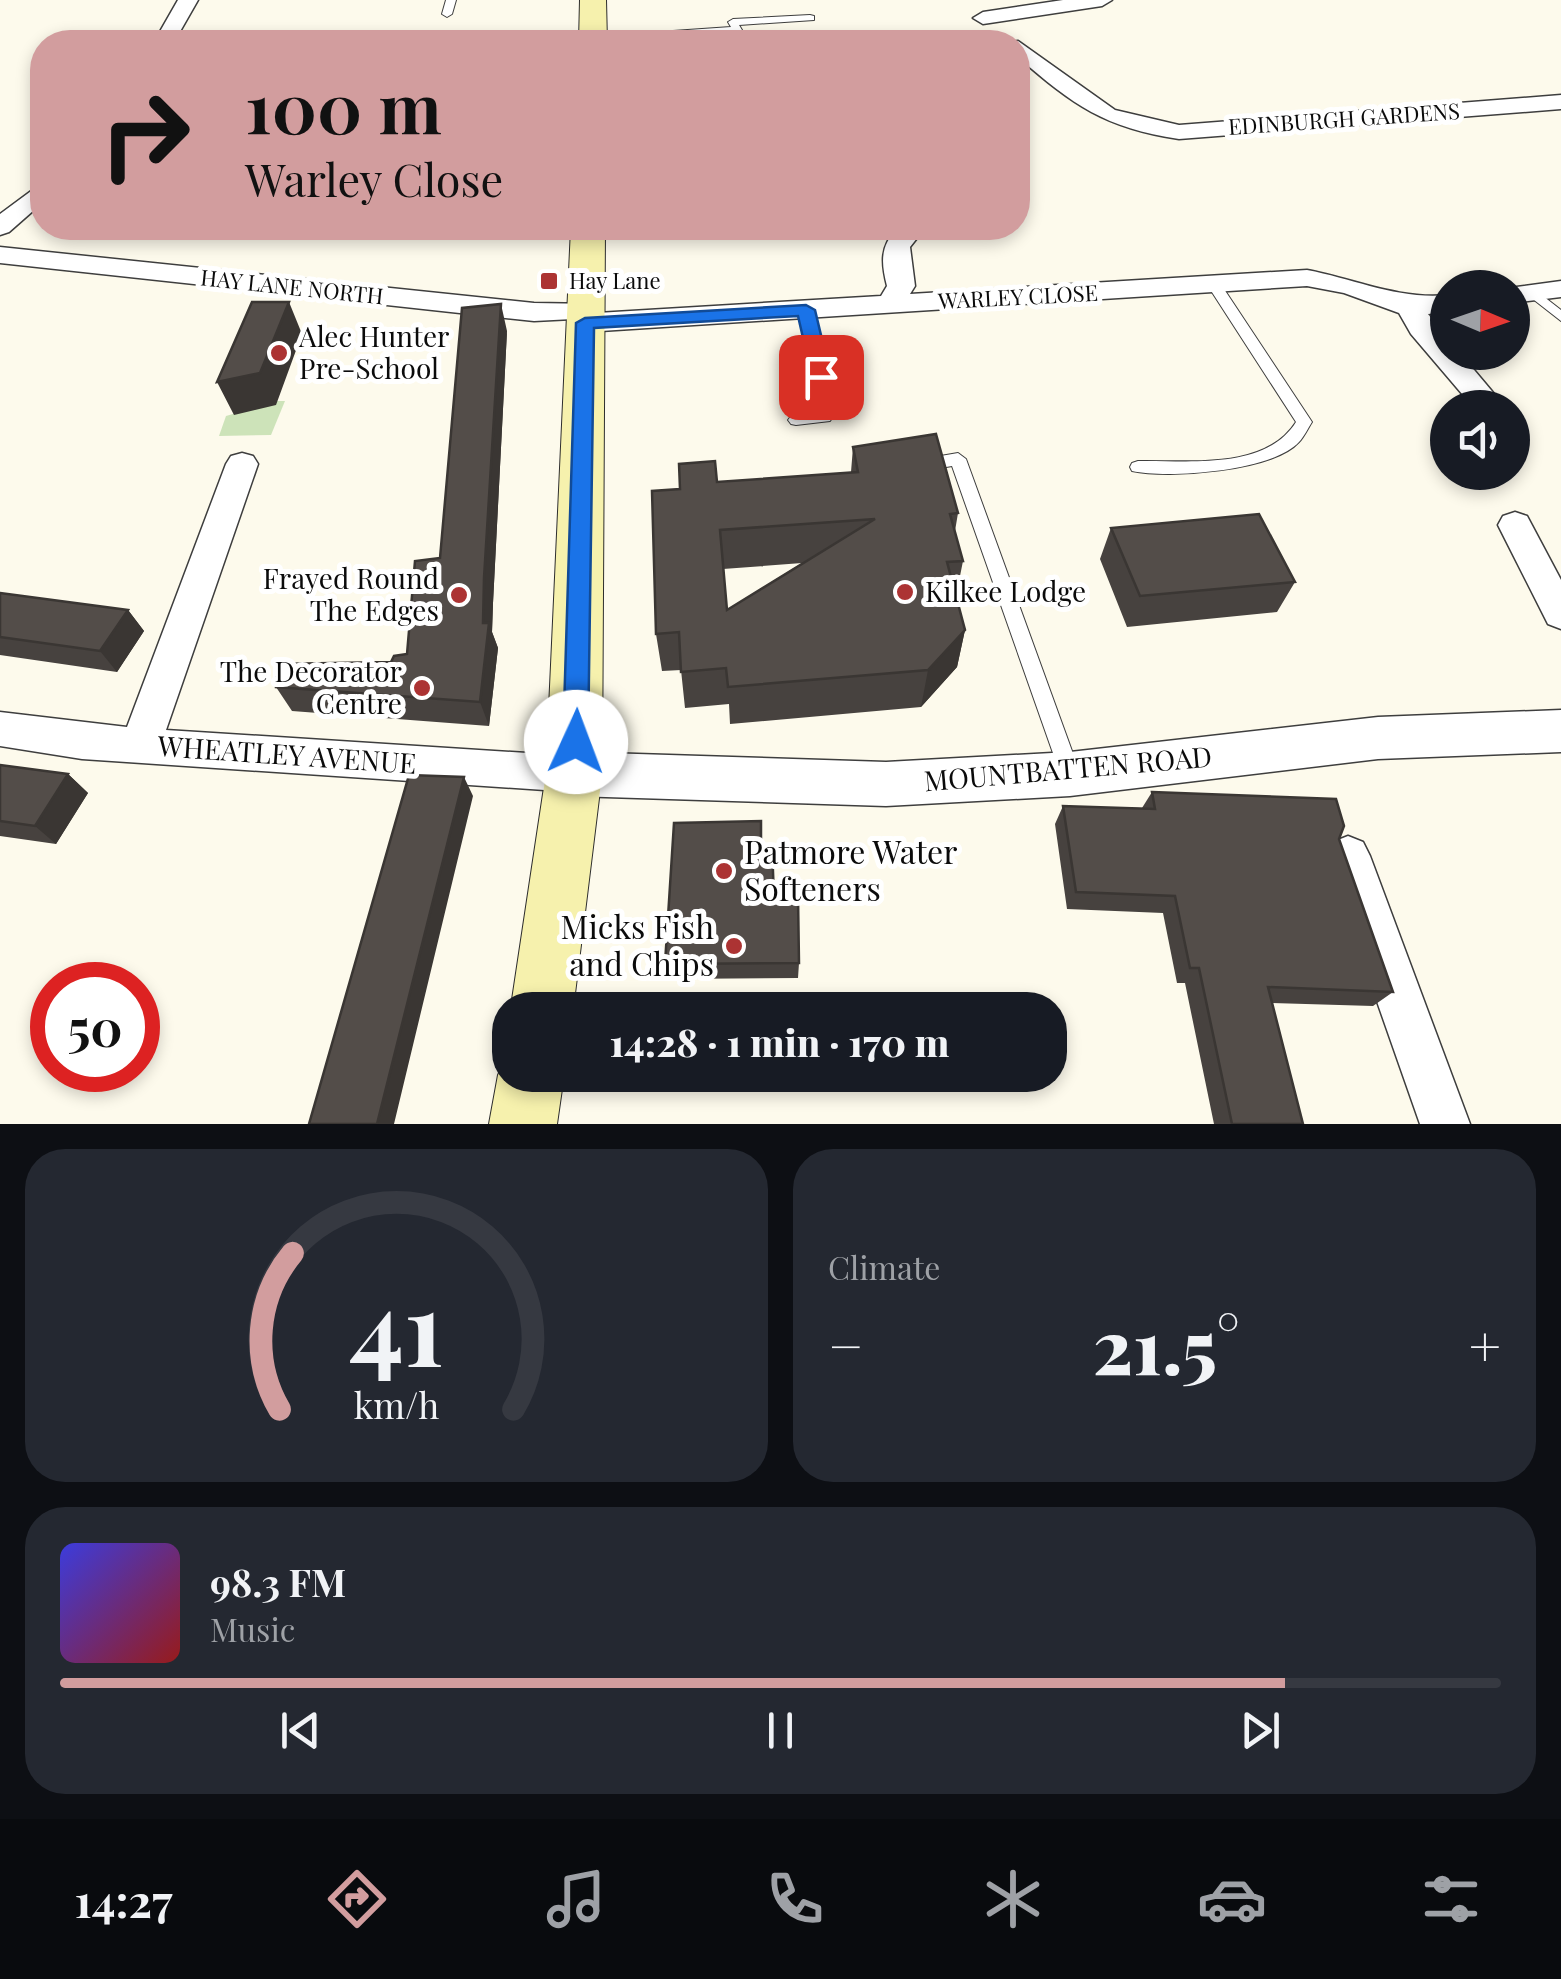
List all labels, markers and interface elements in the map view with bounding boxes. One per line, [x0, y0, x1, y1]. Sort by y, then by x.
text: 100 m [245, 58, 442, 152]
icon: right [80, 70, 210, 200]
street label: EDINBURGH GARDENS [1227, 95, 1461, 141]
text: Warley Close [245, 148, 503, 208]
street label: HAY LANE NORTH [199, 261, 385, 311]
place label: Hay Lane [569, 265, 661, 295]
marker: Hay Lane [538, 270, 560, 292]
north arrow [1430, 270, 1530, 370]
map controls [1430, 270, 1530, 490]
street label: WARLEY CLOSE [936, 277, 1099, 315]
place label: Alec Hunter Pre-School [298, 317, 450, 386]
pin [779, 335, 864, 420]
marker: Alec Hunter Pre-School [268, 342, 290, 364]
icon: arrive [794, 350, 849, 405]
button: sound [1430, 390, 1530, 490]
place label: Frayed Round The Edges [263, 559, 439, 628]
place label: Kilkee Lodge [925, 572, 1086, 609]
marker: Kilkee Lodge [894, 581, 916, 603]
marker: Frayed Round The Edges [448, 584, 470, 606]
place label: The Decorator Centre [220, 652, 403, 721]
marker: The Decorator Centre [411, 677, 433, 699]
position arrow [524, 690, 628, 794]
street label: WHEATLEY AVENUE [155, 726, 418, 781]
street label: MOUNTBATTEN ROAD [922, 736, 1213, 799]
place label: Patmore Water Softeners [744, 829, 957, 909]
marker: Patmore Water Softeners [713, 860, 735, 882]
place label: Micks Fish and Chips [561, 904, 714, 984]
marker: Micks Fish and Chips [723, 935, 745, 957]
speed limit sign: 50 [30, 962, 160, 1092]
text: 14:28 · 1 min · 170 m [610, 1016, 949, 1067]
text: Climate [828, 1245, 940, 1288]
text: 41 [349, 1254, 444, 1393]
text: 21.5° [1093, 1294, 1240, 1394]
text: − [828, 1307, 864, 1381]
text: + [1469, 1307, 1501, 1381]
text: km/h [354, 1380, 439, 1428]
text: 98.3 FM [210, 1556, 346, 1607]
text: Music [210, 1607, 295, 1650]
icon: previous [273, 1703, 328, 1758]
icon: pause [753, 1703, 808, 1758]
icon: next [1233, 1703, 1288, 1758]
icon: directions [322, 1864, 392, 1934]
icon: music [541, 1864, 611, 1934]
icon: phone [760, 1864, 830, 1934]
icon: climate [978, 1864, 1048, 1934]
icon: car [1197, 1864, 1267, 1934]
icon: filters [1416, 1864, 1486, 1934]
text: 14:27 [74, 1869, 173, 1929]

